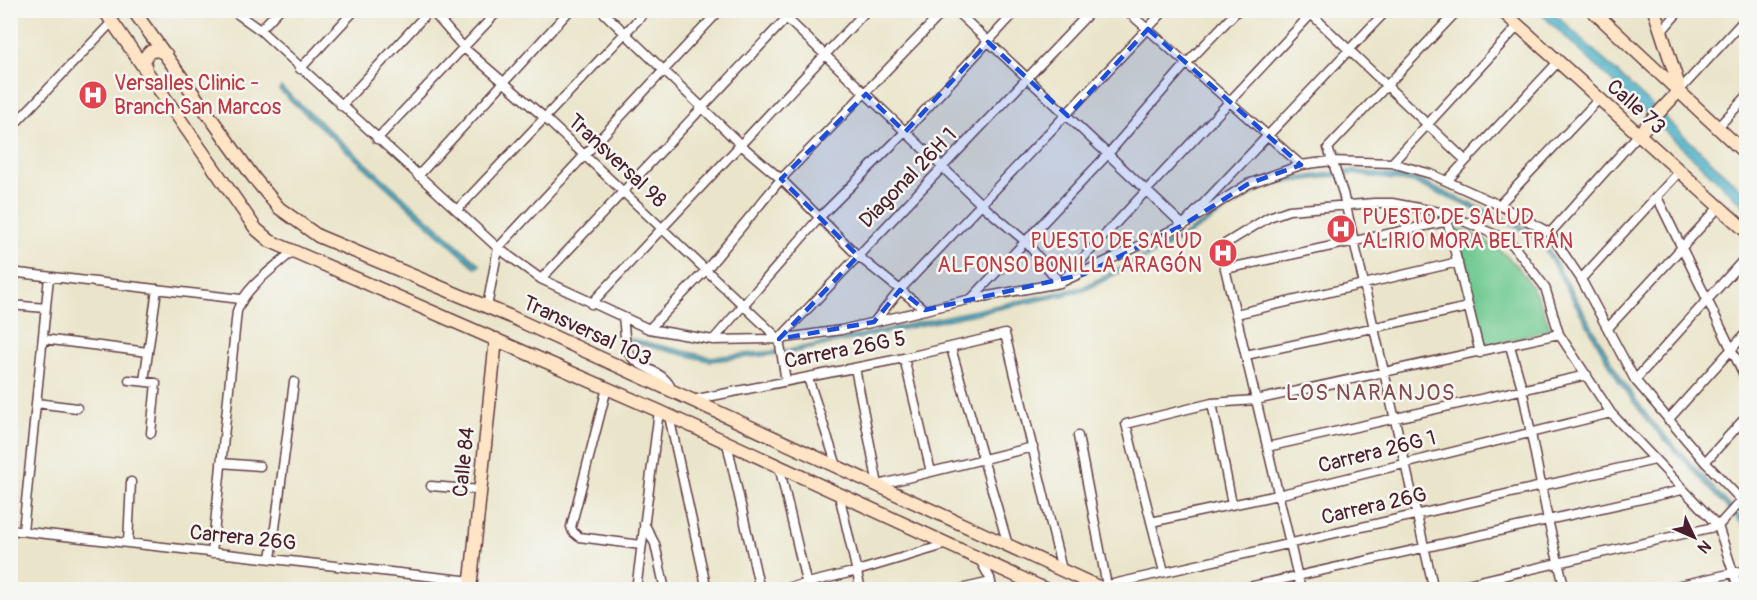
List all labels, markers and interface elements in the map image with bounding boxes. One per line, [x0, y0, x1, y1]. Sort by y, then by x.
place label: Versalles Clinic - Branch San Marcos [114, 70, 282, 121]
street label: Calle 73 [1601, 73, 1671, 141]
hospital icon: Versalles Clinic - Branch San Marcos [77, 79, 109, 111]
street label: Transversal 98 [562, 108, 672, 214]
street label: Diagonal 26H 1 [853, 122, 963, 234]
place label: PUESTO DE SALUD ALIRIO MORA BELTRÁN [1362, 204, 1573, 255]
hospital icon: PUESTO DE SALUD ALIRIO MORA BELTRÁN [1325, 213, 1357, 245]
place label: PUESTO DE SALUD ALFONSO BONILLA ARAGÓN [937, 228, 1202, 279]
hospital icon: PUESTO DE SALUD ALFONSO BONILLA ARAGÓN [1207, 237, 1239, 269]
street label: Transversal 103 [518, 289, 656, 373]
street label: Carrera 26G 5 [782, 325, 908, 375]
district label: LOS NARANJOS [1286, 379, 1456, 407]
street label: Carrera 26G 1 [1315, 424, 1439, 480]
street label: Calle 84 [447, 426, 481, 498]
street label: Carrera 26G [1319, 481, 1429, 531]
north arrow [1664, 507, 1724, 567]
street label: Carrera 26G [188, 519, 298, 557]
text: N [1693, 536, 1715, 558]

